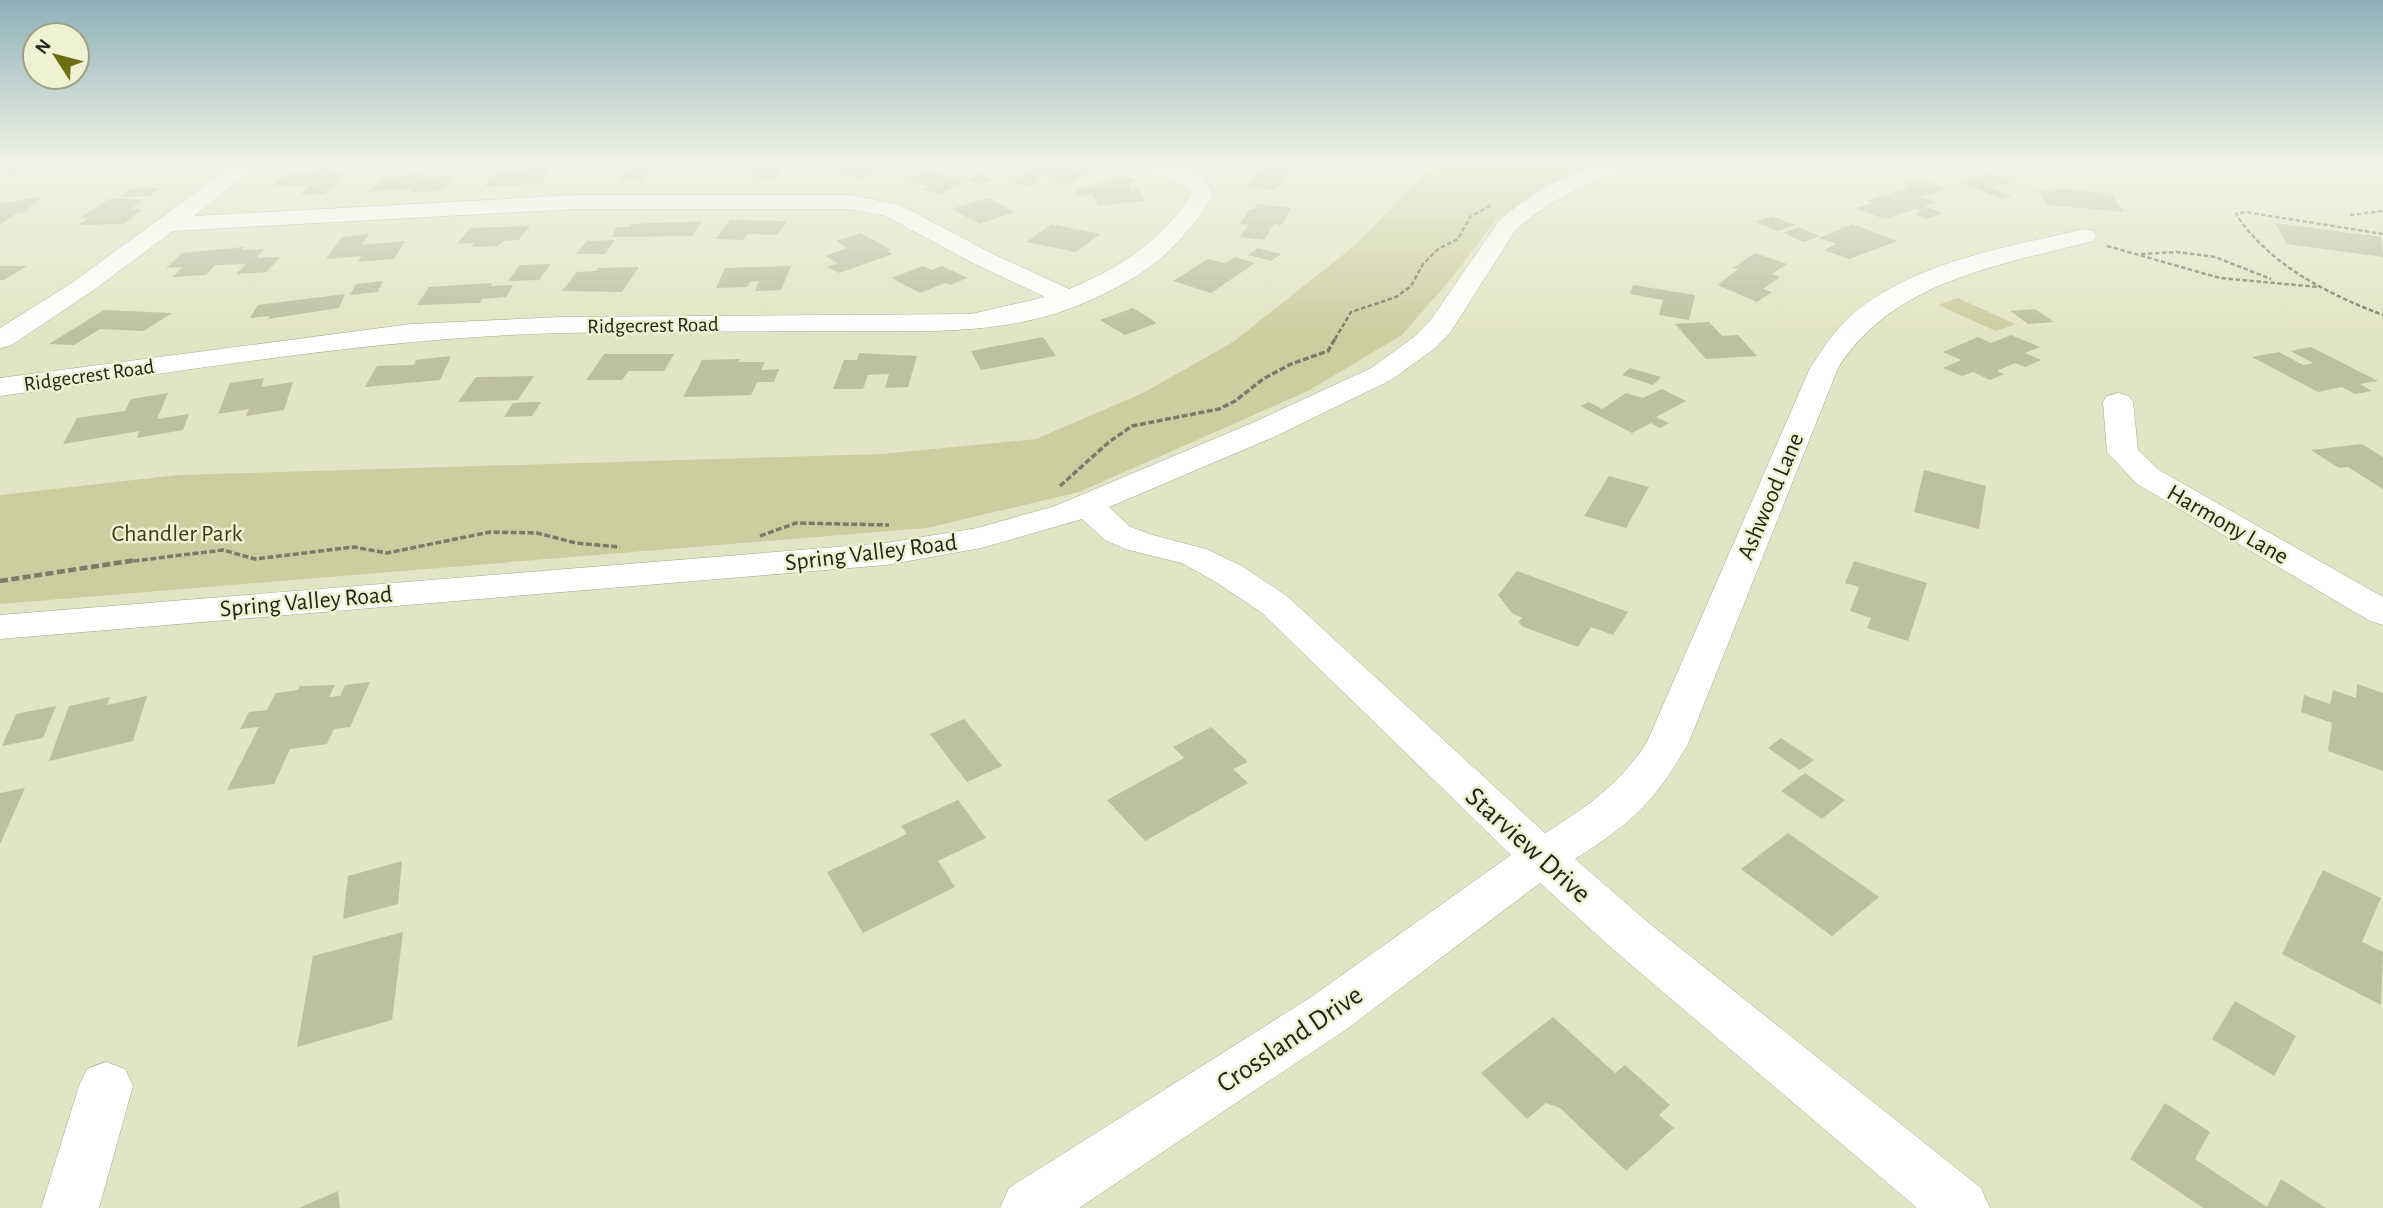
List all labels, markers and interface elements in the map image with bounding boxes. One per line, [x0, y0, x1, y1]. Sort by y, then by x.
north arrow [21, 21, 91, 91]
text: N [32, 36, 55, 58]
street label: Ridgecrest Road [587, 314, 719, 337]
street label: Ridgecrest Road [22, 356, 156, 395]
street label: Ashwood Lane [1734, 430, 1808, 563]
street label: Harmony Lane [2163, 481, 2292, 569]
park label: Chandler Park [112, 522, 242, 546]
street label: Spring Valley Road [784, 531, 958, 575]
street label: Spring Valley Road [219, 582, 393, 621]
street label: Starview Drive [1460, 782, 1596, 909]
street label: Crossland Drive [1212, 981, 1368, 1098]

